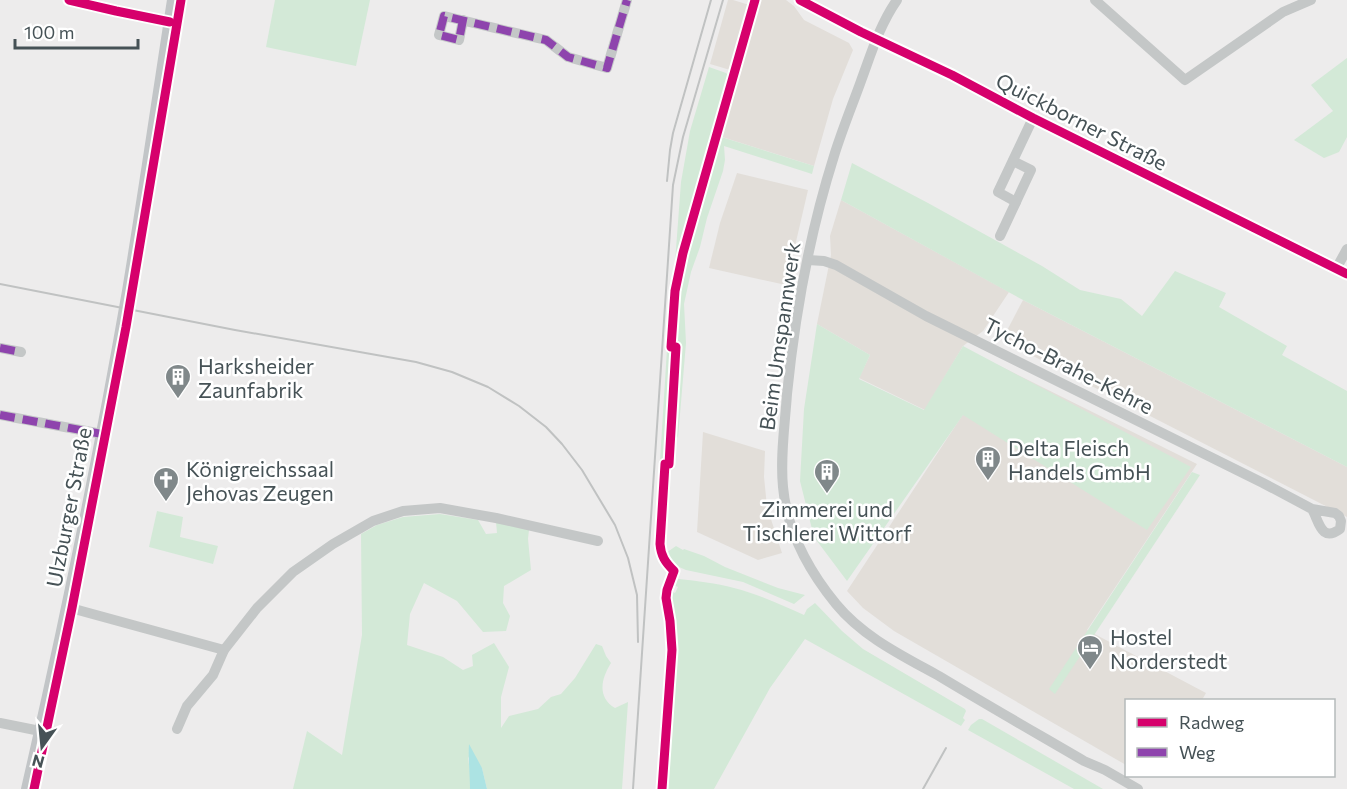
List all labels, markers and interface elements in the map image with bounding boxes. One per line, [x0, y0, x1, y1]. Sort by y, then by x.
scale bar [15, 12, 138, 50]
text: 100 m [24, 21, 74, 43]
street label: Quickborner Straße [992, 67, 1172, 175]
street label: Beim Umspannwerk [753, 240, 805, 432]
street label: Tycho-Brahe-Kehre [980, 311, 1158, 419]
place label: Harksheider Zaunfabrik [198, 353, 314, 402]
building icon: Harksheider Zaunfabrik [163, 362, 193, 400]
street label: Ulzburger Straße [40, 425, 96, 589]
place label: Delta Fleisch Handels GmbH [1008, 435, 1151, 484]
building icon: Delta Fleisch Handels GmbH [973, 444, 1003, 482]
place label: Königreichssaal Jehovas Zeugen [186, 456, 334, 505]
building icon: Zimmerei und Tischlerei Wittorf [812, 457, 842, 495]
church icon: Königreichssaal Jehovas Zeugen [151, 465, 181, 503]
place label: Zimmerei und Tischlerei Wittorf [743, 496, 912, 545]
place label: Hostel Norderstedt [1110, 624, 1227, 673]
hotel icon: Hostel Norderstedt [1075, 633, 1105, 671]
legend [1125, 699, 1335, 777]
text: Radweg [1179, 711, 1244, 733]
north arrow [12, 717, 72, 777]
text: Weg [1179, 741, 1216, 763]
text: N [30, 751, 46, 773]

